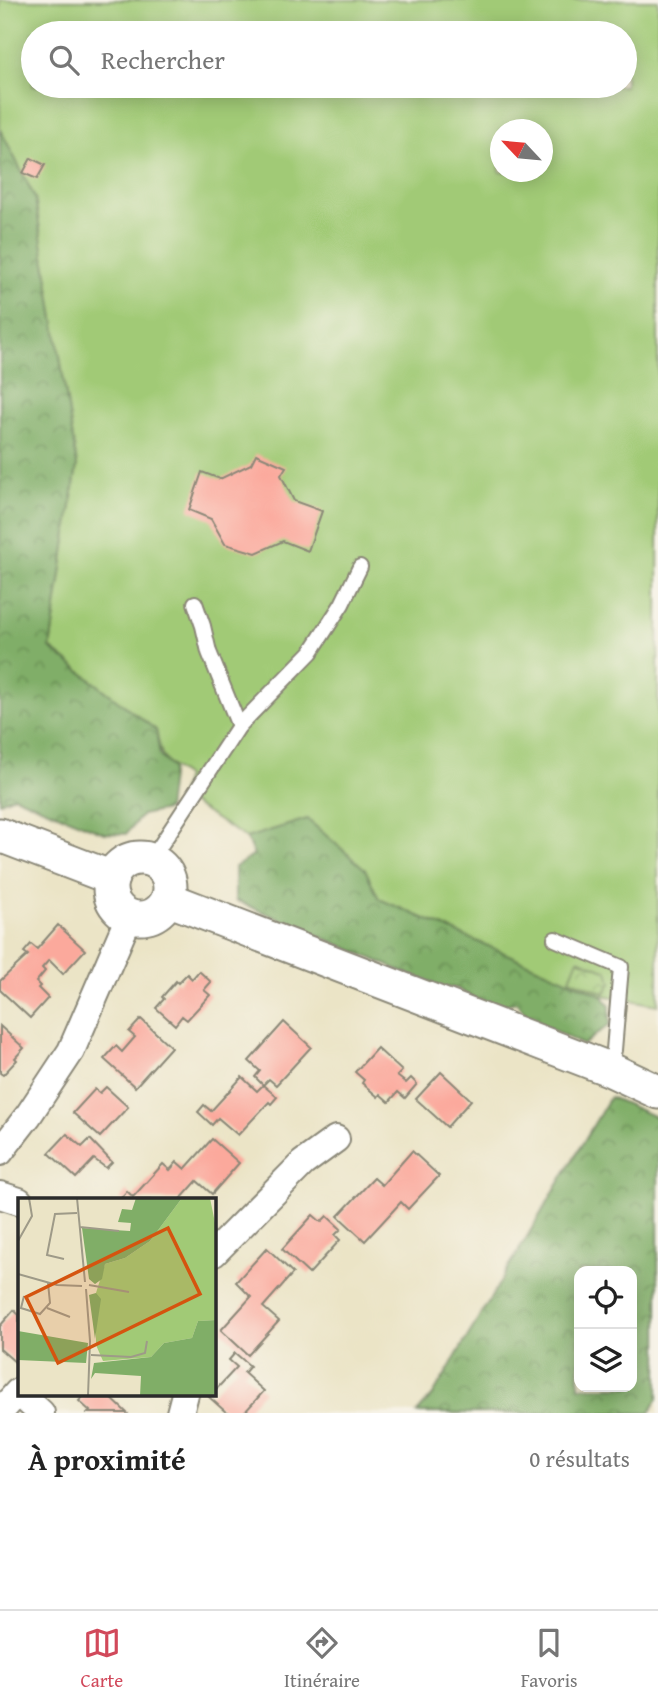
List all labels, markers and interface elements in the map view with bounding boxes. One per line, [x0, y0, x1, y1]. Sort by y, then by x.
search box [21, 21, 637, 98]
text: Rechercher [101, 40, 225, 79]
icon: search [45, 41, 83, 79]
north arrow [490, 119, 553, 182]
inset map [18, 1198, 215, 1396]
map controls [574, 1266, 637, 1392]
button: locate [574, 1266, 637, 1329]
button: layers [574, 1329, 637, 1392]
text: À proximité [28, 1437, 186, 1481]
text: 0 résultats [529, 1442, 630, 1475]
tab: Carte [80, 1624, 123, 1694]
tab: Itinéraire [284, 1624, 360, 1694]
tab: Favoris [521, 1624, 578, 1694]

